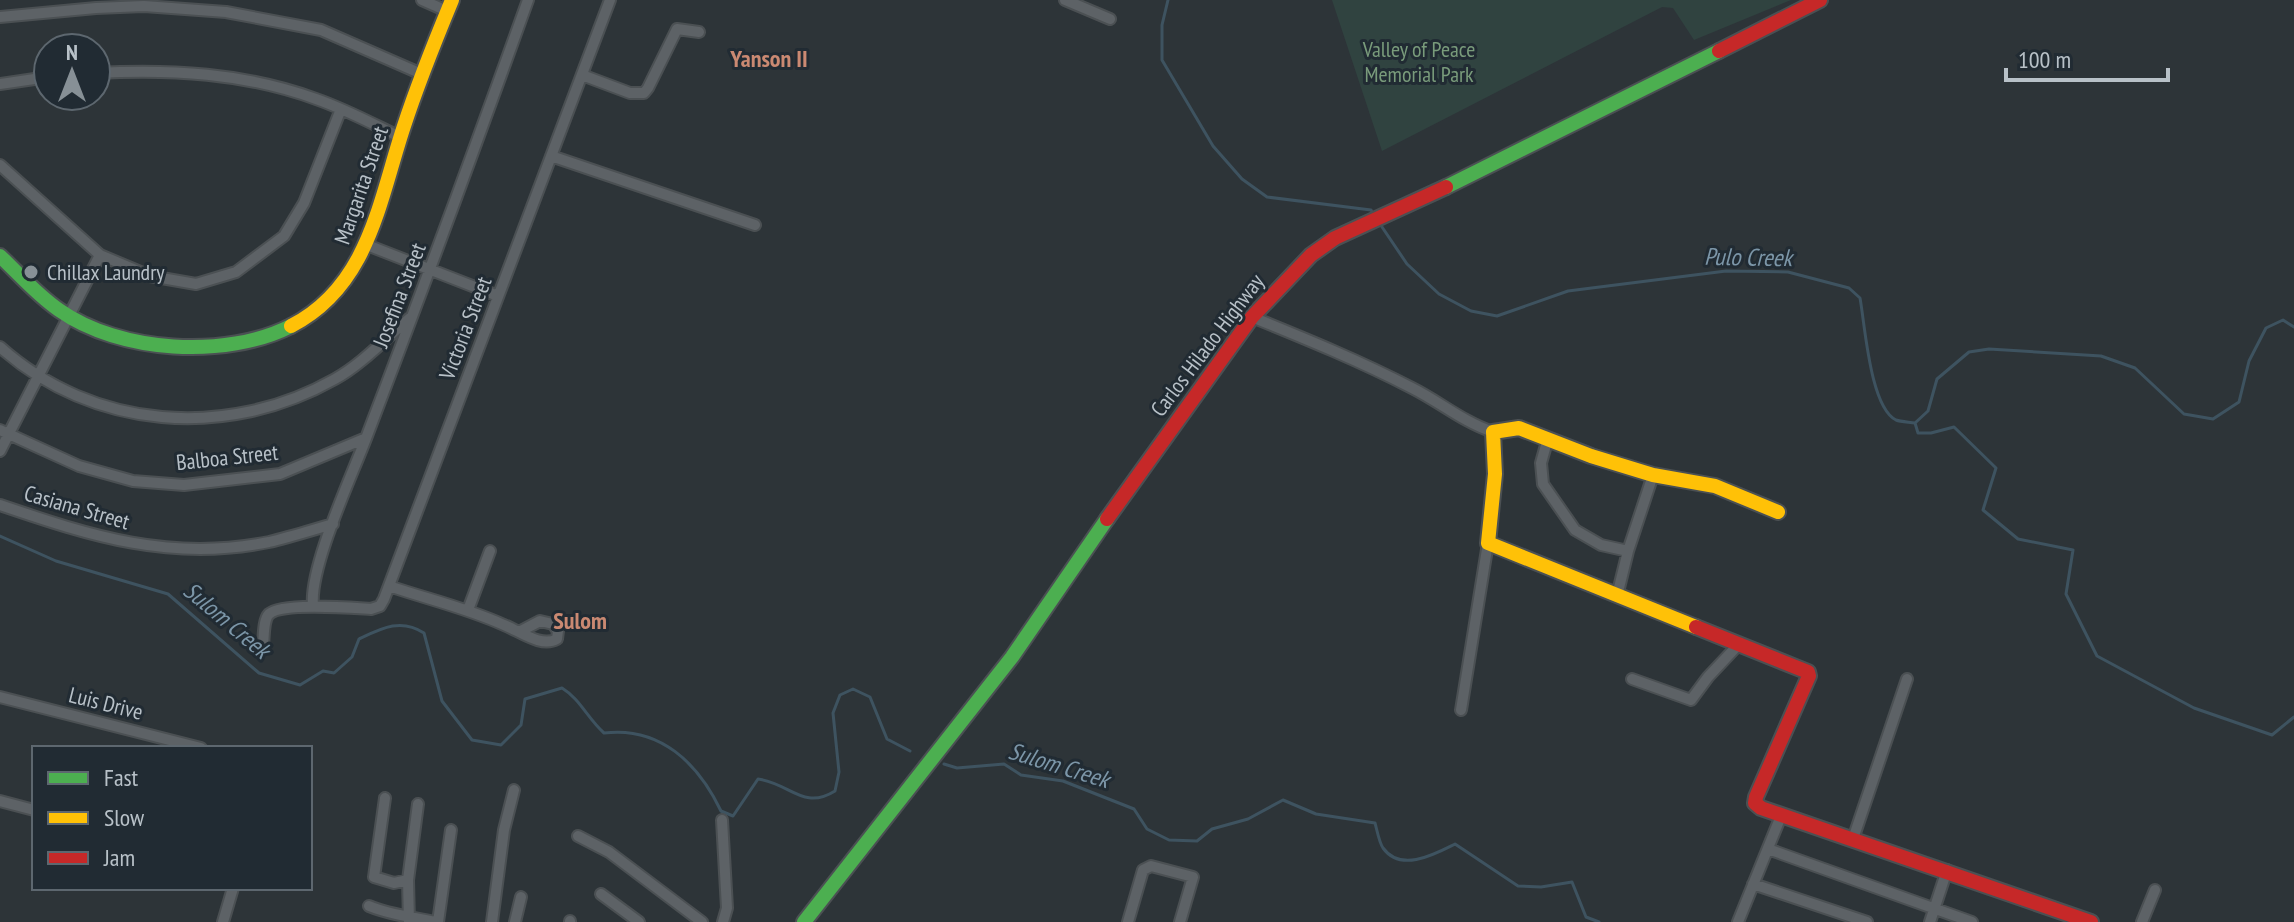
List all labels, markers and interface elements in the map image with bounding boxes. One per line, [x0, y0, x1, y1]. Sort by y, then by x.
north arrow [32, 32, 112, 112]
scale bar [2006, 32, 2168, 82]
park label: Valley of Peace Memorial Park [1362, 35, 1475, 88]
text: N [66, 38, 78, 66]
district label: Yanson II [729, 43, 808, 74]
text: 100 m [2018, 44, 2071, 75]
street label: Margarita Street [328, 122, 394, 248]
street label: Josefina Street [366, 239, 432, 352]
water label: Pulo Creek [1704, 241, 1795, 273]
place label: Chillax Laundry [47, 258, 165, 286]
marker: Chillax Laundry [22, 263, 40, 281]
street label: Carlos Hilado Highway [1144, 268, 1270, 422]
street label: Victoria Street [432, 273, 497, 384]
street label: Balboa Street [175, 438, 279, 476]
street label: Casiana Street [21, 479, 133, 535]
water label: Sulom Creek [177, 575, 279, 667]
district label: Sulom [553, 605, 607, 636]
street label: Luis Drive [66, 680, 146, 726]
water label: Sulom Creek [1005, 735, 1116, 796]
legend [32, 746, 312, 890]
text: Fast [104, 762, 139, 793]
text: Slow [104, 802, 145, 833]
text: Jam [103, 842, 135, 873]

